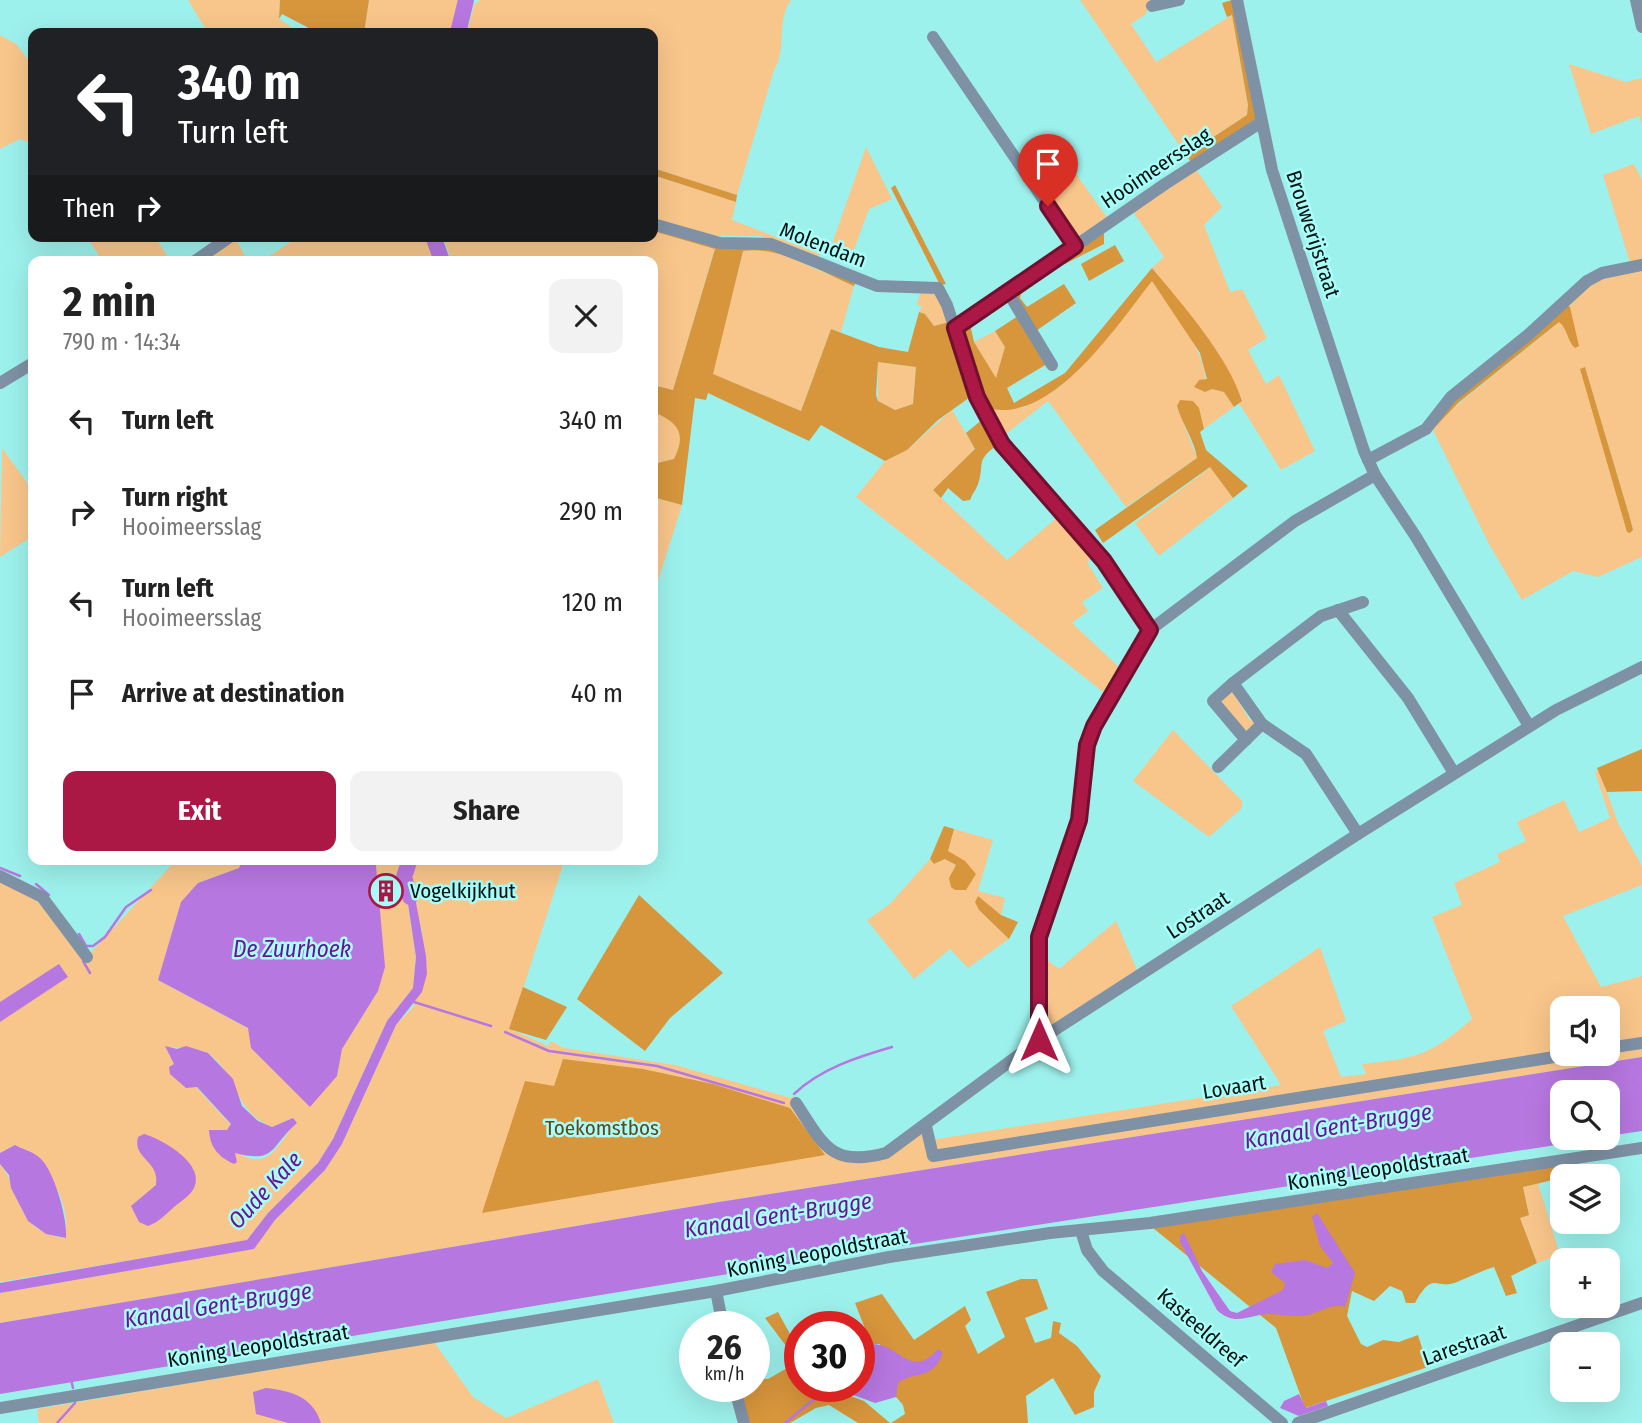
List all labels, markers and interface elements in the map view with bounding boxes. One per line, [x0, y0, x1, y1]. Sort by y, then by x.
text: 340 m [178, 53, 301, 112]
icon: left [63, 56, 154, 147]
text: Turn left [178, 113, 288, 151]
street label: Hooimeersslag [1096, 122, 1216, 214]
pin [1018, 134, 1078, 206]
icon: arrive [1029, 145, 1067, 183]
street label: Brouwerijstraat [1280, 167, 1346, 301]
icon: right [129, 189, 167, 227]
text: Then [63, 193, 115, 224]
street label: Molendam [776, 217, 870, 273]
text: 2 min [63, 277, 156, 327]
button: close [549, 279, 623, 353]
text: 790 m · 14:34 [63, 328, 180, 356]
icon: left [63, 402, 101, 440]
text: Turn left [122, 405, 214, 436]
text: 340 m [559, 405, 623, 436]
text: Turn right [122, 482, 228, 513]
icon: right [63, 493, 101, 531]
text: 290 m [559, 496, 623, 527]
text: Hooimeersslag [122, 513, 261, 541]
text: Turn left [122, 573, 214, 604]
icon: left [63, 584, 101, 622]
text: 120 m [562, 587, 623, 618]
text: Hooimeersslag [122, 604, 261, 632]
icon: arrive [63, 675, 101, 713]
text: Arrive at destination [122, 678, 345, 709]
text: 40 m [571, 678, 623, 709]
button: Exit [63, 771, 336, 851]
button: Share [350, 771, 623, 851]
building icon: Vogelkijkhut [367, 872, 405, 910]
place label: Vogelkijkhut [410, 878, 516, 904]
street label: Lostraat [1162, 885, 1234, 945]
water label: De Zuurhoek [233, 935, 351, 963]
map controls [1550, 996, 1620, 1402]
button: sound [1550, 996, 1620, 1066]
position arrow [1002, 1003, 1076, 1077]
street label: Lovaart [1201, 1069, 1268, 1105]
button: search [1550, 1080, 1620, 1150]
water label: Kanaal Gent-Brugge [1242, 1097, 1434, 1155]
park label: Toekomstbos [545, 1115, 659, 1141]
street label: Koning Leopoldstraat [1286, 1142, 1471, 1196]
water label: Oude Kale [222, 1146, 308, 1234]
button: layers [1550, 1164, 1620, 1234]
water label: Kanaal Gent-Brugge [682, 1186, 874, 1244]
street label: Koning Leopoldstraat [725, 1223, 909, 1283]
button: + [1550, 1248, 1620, 1318]
water label: Kanaal Gent-Brugge [122, 1276, 314, 1334]
street label: Kasteeldreef [1152, 1283, 1251, 1374]
speed limit sign: 30 [784, 1311, 875, 1402]
street label: Koning Leopoldstraat [166, 1319, 351, 1373]
street label: Larestraat [1419, 1319, 1509, 1371]
text: 26 [707, 1326, 742, 1368]
button: − [1550, 1332, 1620, 1402]
text: km/h [704, 1363, 745, 1385]

